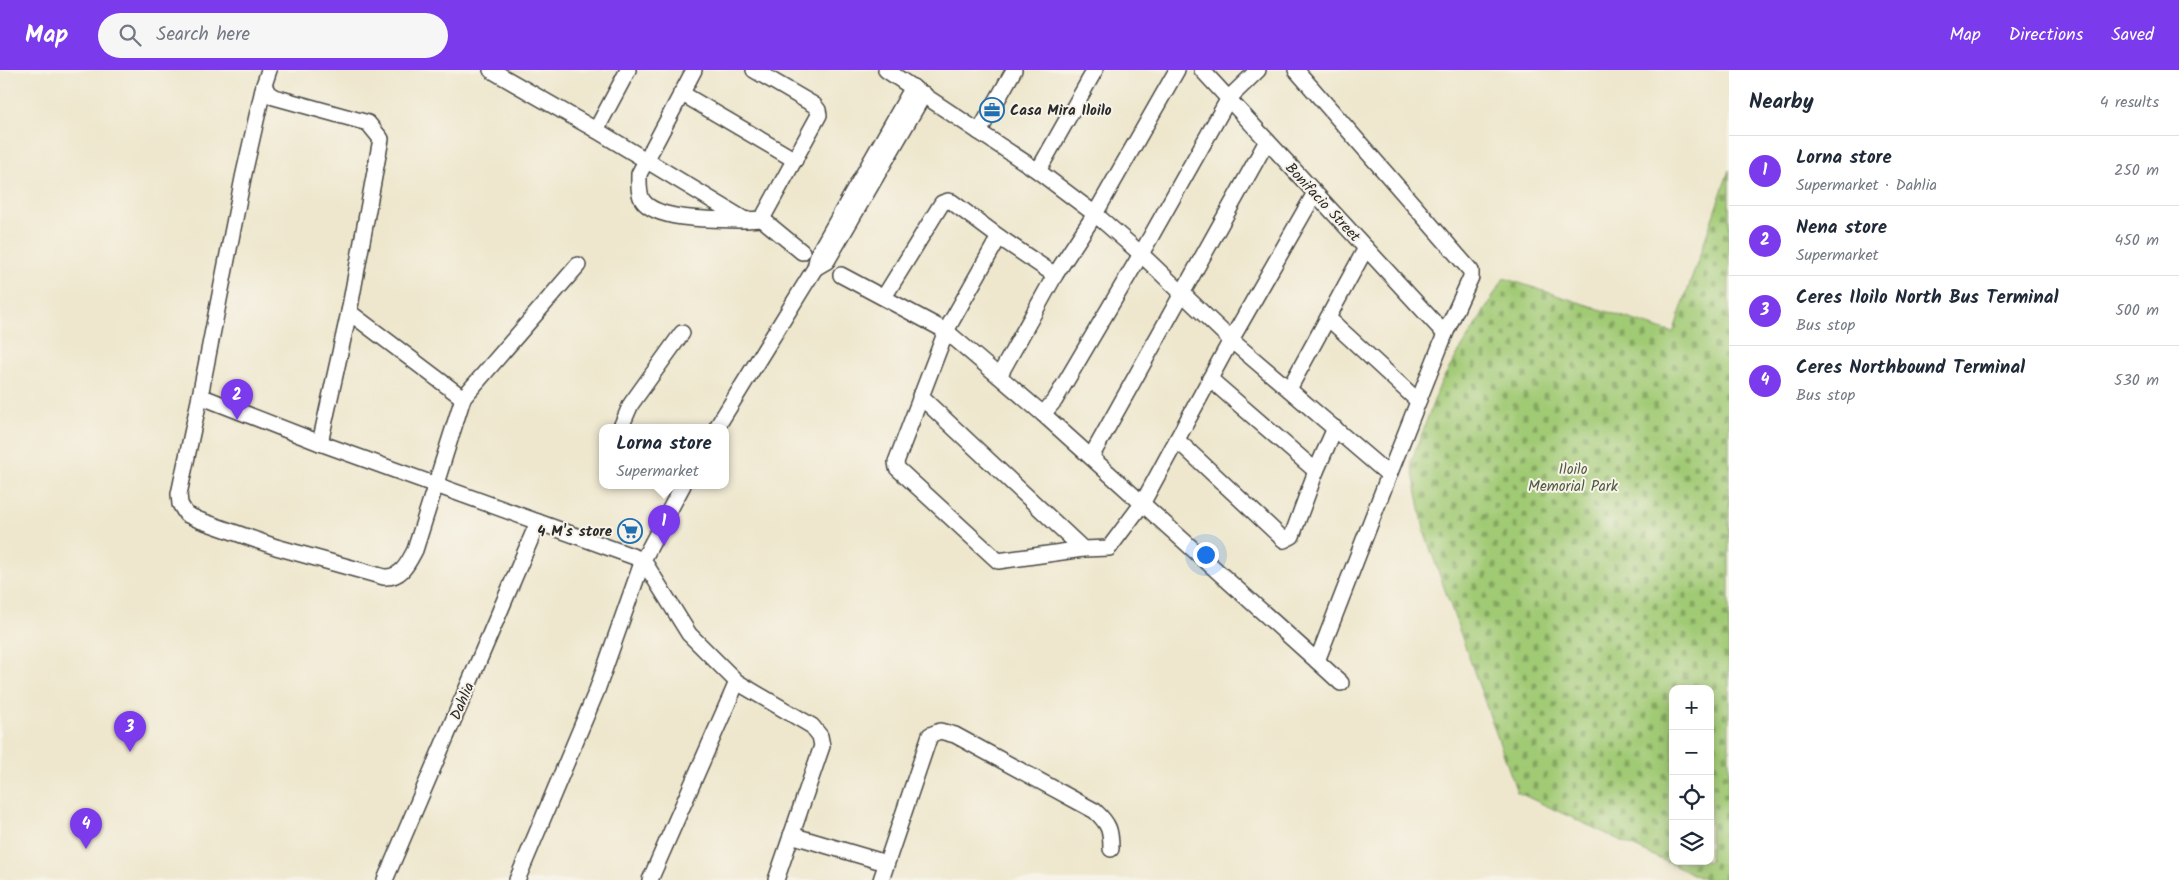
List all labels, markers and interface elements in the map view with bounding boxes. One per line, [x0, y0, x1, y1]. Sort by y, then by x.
search box [98, 13, 448, 58]
text: Map [25, 16, 68, 55]
text: Search here [156, 20, 250, 50]
icon: search [116, 21, 144, 49]
text: Map [1949, 21, 1981, 50]
text: Directions [2009, 21, 2083, 50]
text: Saved [2111, 21, 2154, 50]
text: Nearby [1749, 86, 1814, 119]
text: 4 results [2100, 90, 2159, 115]
office icon: Casa Mira Iloilo [979, 97, 1005, 123]
place label: Casa Mira Iloilo [1010, 99, 1112, 123]
text: Lorna store [1796, 143, 1892, 173]
street label: Bonifacio Street [1279, 157, 1366, 248]
text: 1 [1763, 158, 1767, 183]
text: 250 m [2114, 158, 2159, 183]
text: Supermarket · Dahlia [1796, 173, 1937, 198]
text: Nena store [1796, 213, 1887, 243]
text: 2 [1760, 228, 1770, 253]
text: 450 m [2114, 228, 2159, 253]
text: Supermarket [1796, 243, 1879, 268]
text: Ceres Iloilo North Bus Terminal [1796, 283, 2059, 313]
text: 3 [1761, 298, 1769, 323]
text: 500 m [2115, 298, 2159, 323]
text: Bus stop [1796, 313, 1855, 338]
text: Ceres Northbound Terminal [1796, 353, 2025, 383]
text: 4 [1761, 368, 1769, 393]
text: 530 m [2114, 368, 2159, 393]
pin: 2 [221, 379, 253, 420]
text: Bus stop [1796, 383, 1855, 408]
popup [599, 424, 729, 489]
text: Lorna store [616, 429, 712, 459]
park label: Iloilo Memorial Park [1528, 458, 1619, 499]
text: Supermarket [616, 459, 699, 484]
pin: 1 [648, 505, 680, 546]
supermarket icon: 4 M's store [617, 518, 643, 544]
place label: 4 M's store [537, 520, 613, 544]
your location [1193, 542, 1219, 568]
street label: Dahlia [444, 679, 482, 724]
map controls [1669, 685, 1714, 865]
button: + [1669, 685, 1714, 730]
pin: 3 [114, 711, 146, 752]
button: − [1669, 730, 1714, 775]
button: locate [1669, 775, 1714, 820]
pin: 4 [70, 808, 102, 849]
button: layers [1669, 820, 1714, 865]

